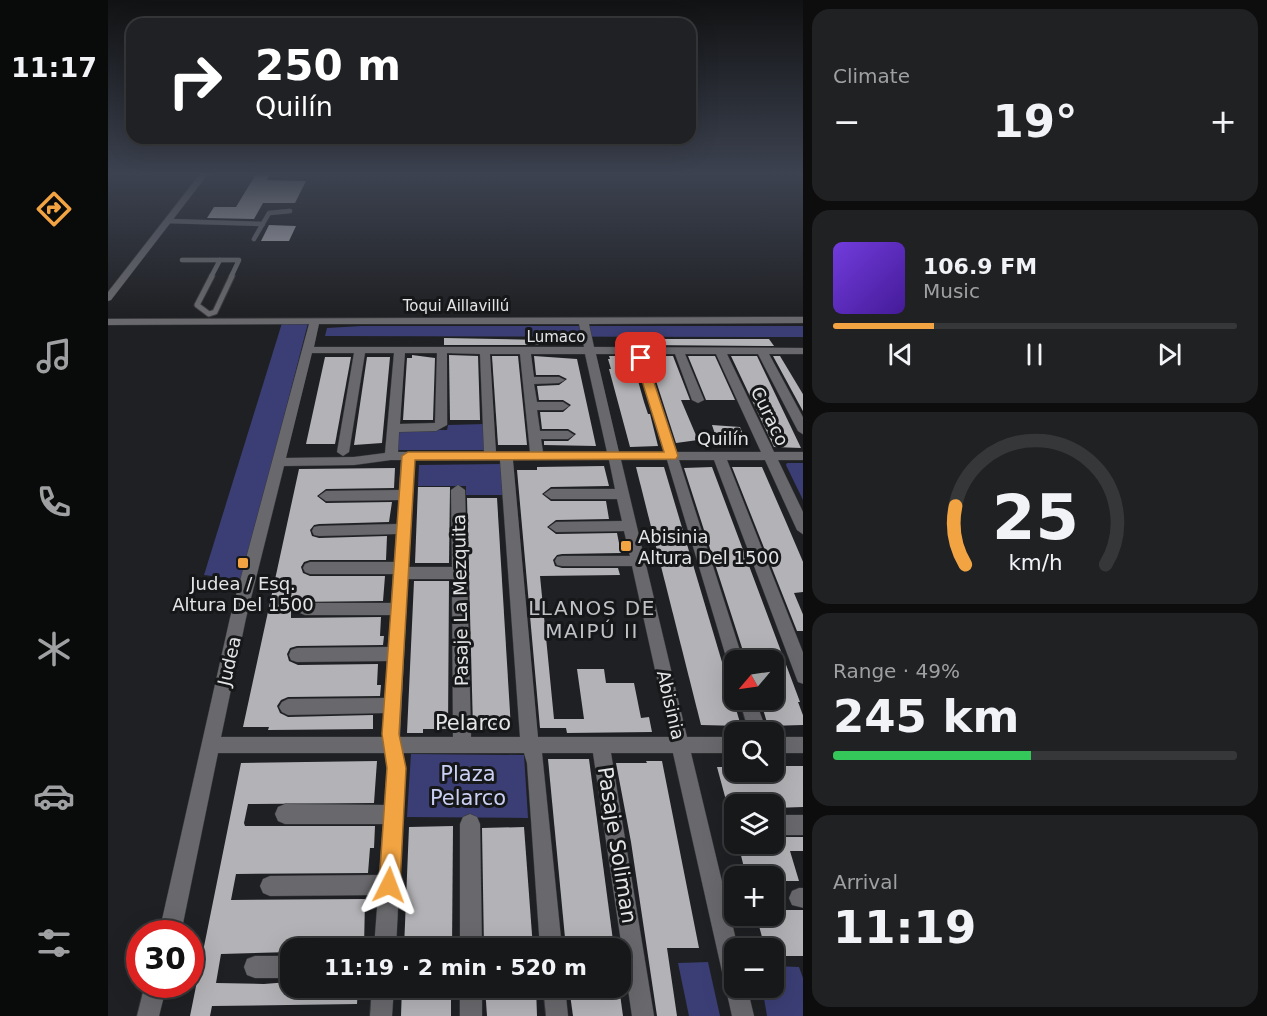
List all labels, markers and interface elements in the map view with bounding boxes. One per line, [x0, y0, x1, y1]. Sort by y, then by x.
text: 250 m [255, 41, 401, 90]
icon: right [156, 42, 234, 120]
text: 11:17 [11, 52, 97, 83]
text: Climate [833, 64, 910, 88]
text: Quilín [255, 91, 333, 122]
text: 19° [992, 95, 1078, 148]
text: − [833, 102, 861, 141]
text: + [1209, 102, 1237, 141]
icon: directions [33, 188, 75, 230]
text: 106.9 FM [923, 254, 1037, 279]
text: Music [923, 279, 980, 303]
street label: Toqui Aillavillú [402, 297, 509, 315]
street label: Lumaco [527, 328, 585, 346]
pin [615, 332, 666, 383]
icon: music [33, 335, 75, 377]
icon: previous [884, 338, 917, 371]
icon: pause [1018, 338, 1051, 371]
icon: next [1153, 338, 1186, 371]
icon: arrive [624, 341, 657, 374]
street label: Curaco [747, 383, 793, 449]
street label: Quilín [697, 428, 749, 449]
icon: phone [33, 481, 75, 523]
text: 25 [992, 481, 1078, 554]
street label: Pasaje La Mezquita [448, 514, 472, 686]
place label: Abisinia Altura Del 1500 [638, 526, 779, 568]
marker: Abisinia Altura Del 1500 [619, 539, 633, 553]
text: km/h [1008, 550, 1062, 575]
marker: Judea / Esq. Altura Del 1500 [236, 556, 250, 570]
place label: Judea / Esq. Altura Del 1500 [172, 573, 314, 615]
district label: LLANOS DE MAIPÚ II [528, 596, 656, 643]
icon: climate [33, 628, 75, 670]
street label: Judea [213, 634, 245, 689]
north arrow [724, 650, 784, 710]
map controls [724, 650, 784, 998]
text: Range · 49% [833, 659, 960, 683]
street label: Abisinia [653, 668, 689, 742]
text: 245 km [833, 690, 1019, 743]
street label: Pelarco [435, 711, 511, 735]
button: search [724, 722, 784, 782]
park label: Plaza Pelarco [430, 762, 506, 810]
street label: Pasaje Soliman [593, 765, 641, 925]
icon: car [33, 775, 75, 817]
button: layers [724, 794, 784, 854]
position arrow [357, 853, 421, 917]
button: + [724, 866, 784, 926]
text: Arrival [833, 870, 898, 894]
text: 11:19 [833, 901, 976, 954]
speed limit sign: 30 [126, 920, 204, 998]
icon: filters [33, 922, 75, 964]
button: − [724, 938, 784, 998]
text: 11:19 · 2 min · 520 m [324, 955, 587, 980]

